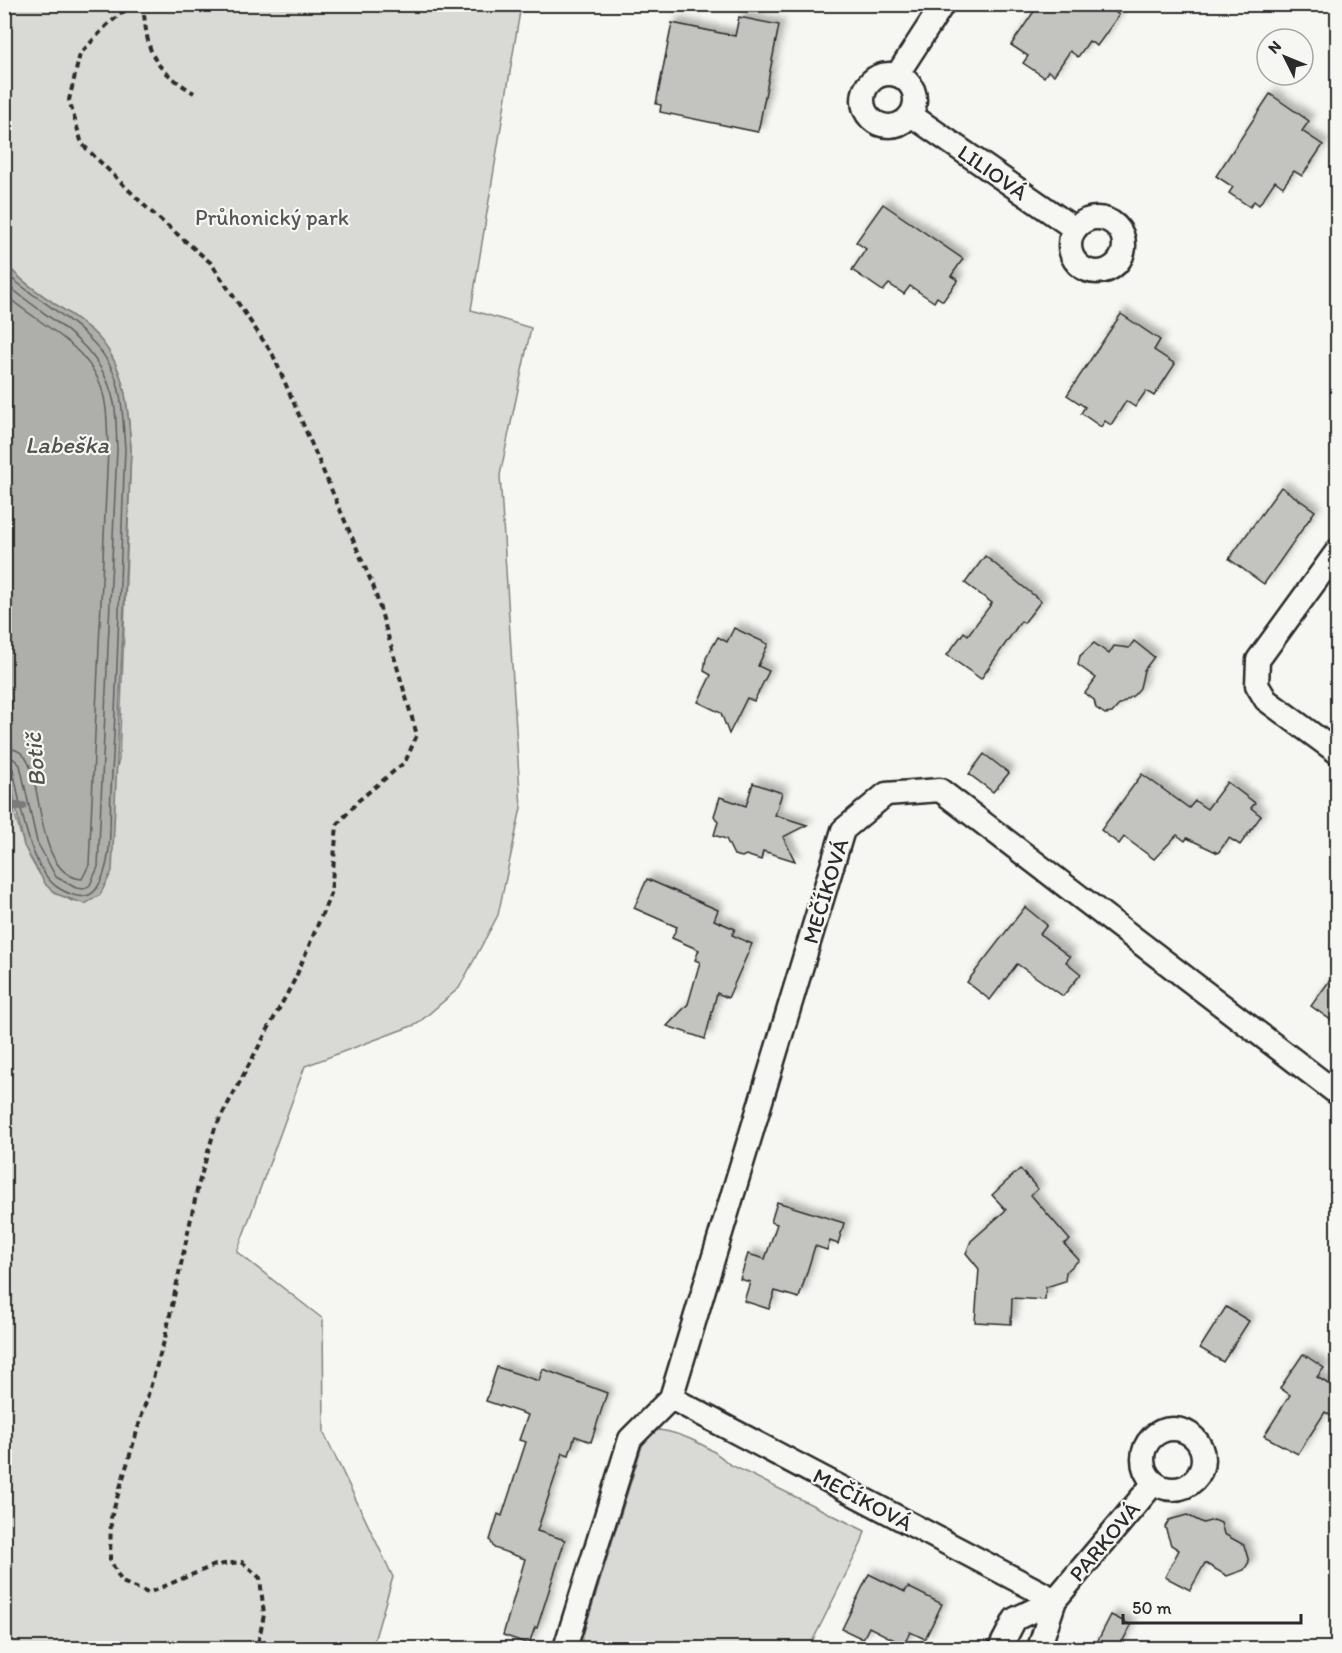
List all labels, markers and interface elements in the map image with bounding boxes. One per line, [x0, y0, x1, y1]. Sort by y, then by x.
north arrow [1255, 27, 1315, 87]
text: N [1264, 37, 1285, 58]
street label: LILIOVÁ [953, 139, 1033, 206]
park label: Průhonický park [195, 204, 349, 231]
water label: Labeška [25, 430, 109, 459]
water label: Botič [17, 729, 51, 788]
street label: MEČÍKOVÁ [797, 835, 854, 947]
street label: MEČÍKOVÁ [809, 1462, 917, 1537]
street label: PARKOVÁ [1063, 1496, 1146, 1587]
scale bar [1123, 1587, 1302, 1625]
text: 50 m [1132, 1597, 1172, 1619]

